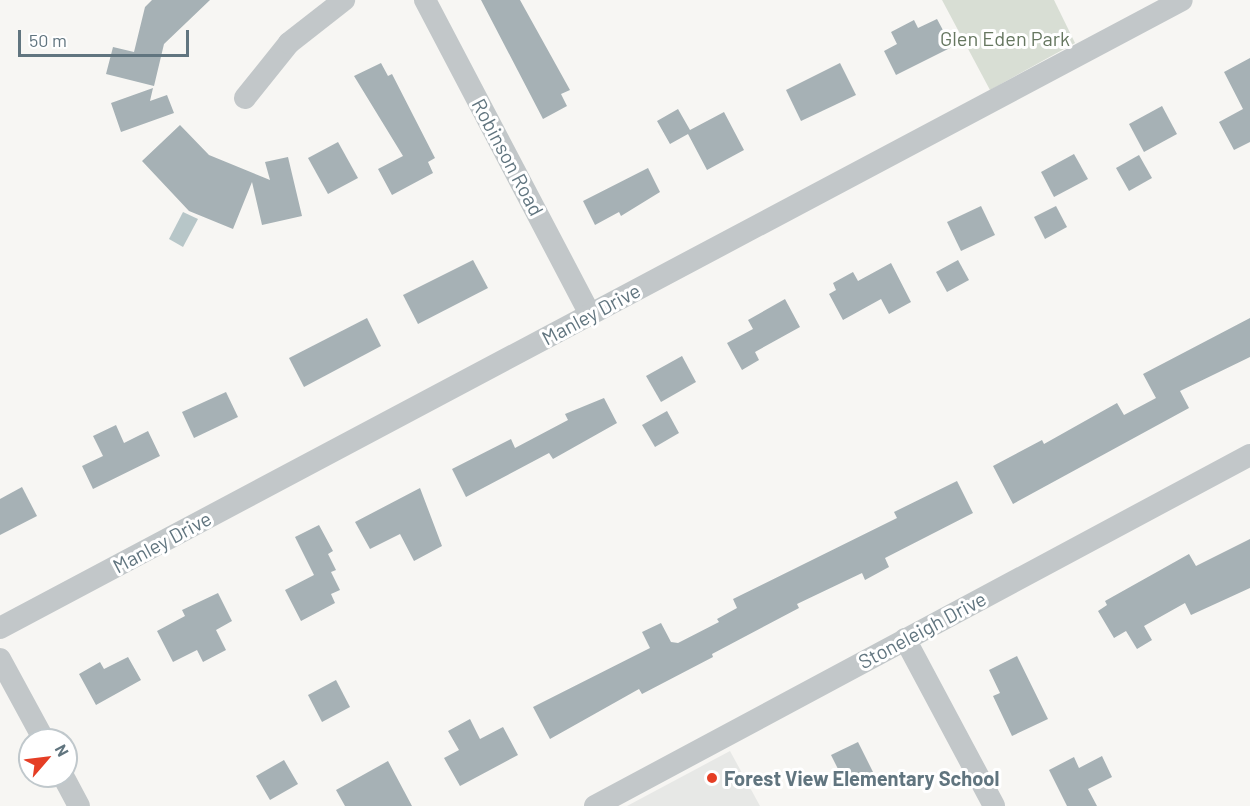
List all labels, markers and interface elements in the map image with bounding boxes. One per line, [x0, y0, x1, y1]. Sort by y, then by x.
scale bar [21, 18, 192, 56]
park label: Glen Eden Park [940, 26, 1070, 50]
text: 50 m [29, 29, 67, 51]
street label: Robinson Road [467, 94, 549, 220]
street label: Manley Drive [538, 278, 644, 350]
street label: Manley Drive [109, 506, 215, 578]
street label: Stoneleigh Drive [854, 586, 990, 674]
north arrow [18, 728, 78, 788]
text: N [52, 741, 73, 759]
place label: Forest View Elementary School [724, 766, 999, 790]
marker: Forest View Elementary School [705, 771, 719, 785]

